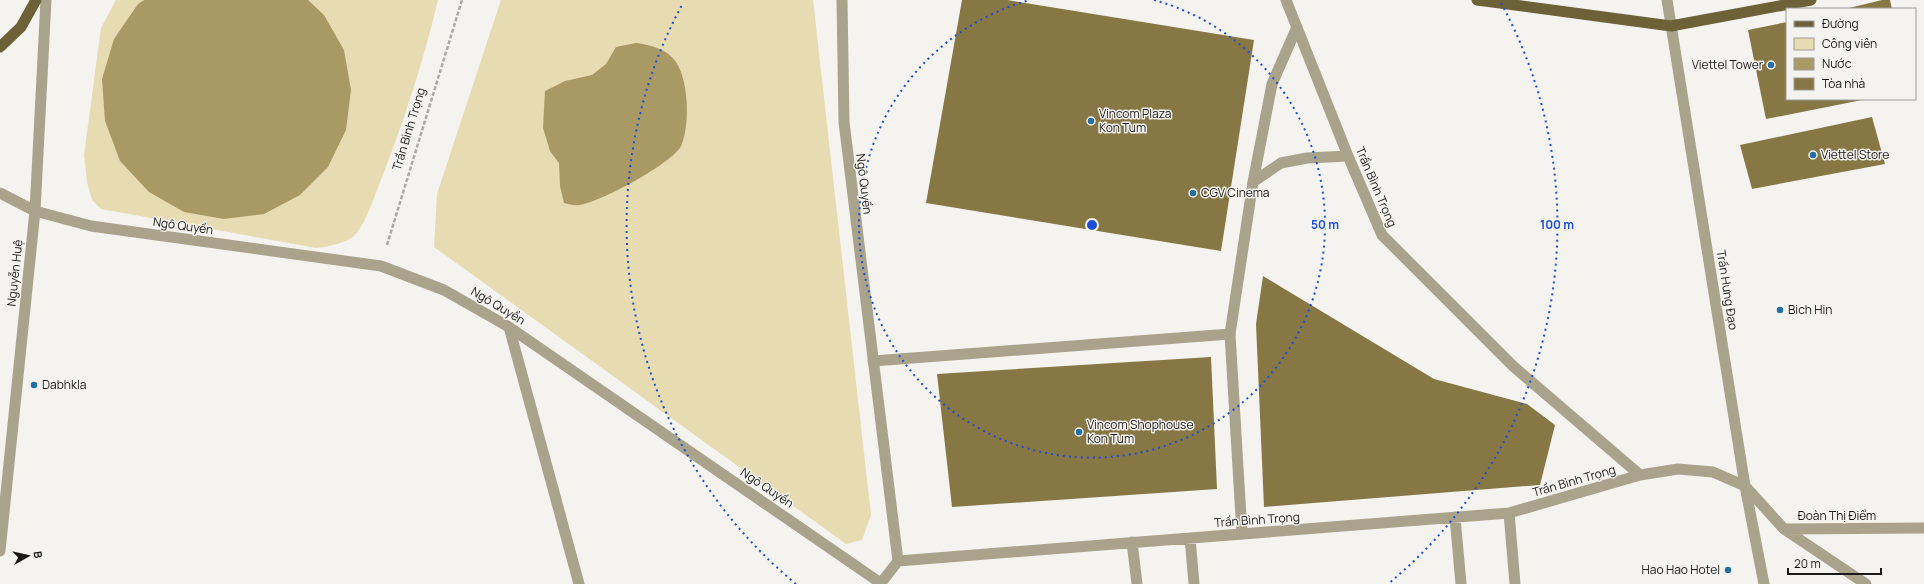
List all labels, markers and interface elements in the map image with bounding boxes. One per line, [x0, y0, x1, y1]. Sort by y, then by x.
legend [1786, 8, 1916, 100]
text: Đường [1822, 15, 1859, 32]
text: Công viên [1822, 35, 1877, 52]
text: Nước [1822, 55, 1852, 72]
place label: Viettel Tower [1692, 56, 1764, 73]
marker: Viettel Tower [1766, 60, 1776, 70]
text: Tòa nhà [1822, 75, 1865, 92]
street label: Trần Bình Trọng [388, 85, 429, 172]
place label: Vincom Plaza Kon Tum [1099, 105, 1171, 136]
marker: Vincom Plaza Kon Tum [1086, 116, 1096, 126]
street label: Trần Bình Trọng [1352, 144, 1401, 230]
place label: Viettel Store [1821, 146, 1889, 163]
marker: Viettel Store [1808, 150, 1818, 160]
street label: Ngô Quyền [852, 153, 877, 215]
place label: CGV Cinema [1201, 184, 1269, 201]
marker: CGV Cinema [1188, 188, 1198, 198]
street label: Ngô Quyền [152, 213, 214, 238]
text: 50 m [1311, 216, 1339, 233]
text: 100 m [1540, 216, 1574, 233]
centre of rings [1085, 218, 1099, 232]
street label: Nguyễn Huệ [3, 239, 26, 307]
street label: Trần Hưng Đạo [1713, 249, 1742, 331]
street label: Ngô Quyền [468, 283, 529, 328]
place label: Bich Hin [1788, 301, 1832, 318]
marker: Bich Hin [1775, 305, 1785, 315]
place label: Dabhkla [42, 376, 86, 393]
marker: Dabhkla [29, 380, 39, 390]
place label: Vincom Shophouse Kon Tum [1087, 416, 1193, 447]
marker: Vincom Shophouse Kon Tum [1074, 427, 1084, 437]
street label: Trần Bình Trọng [1530, 461, 1617, 501]
street label: Ngô Quyền [737, 464, 797, 512]
street label: Đoàn Thị Điểm [1798, 507, 1876, 524]
street label: Trần Bình Trọng [1214, 508, 1300, 531]
north arrow [8, 536, 48, 576]
text: B [30, 550, 46, 559]
scale bar [1788, 550, 1881, 576]
text: 20 m [1794, 555, 1821, 572]
place label: Hao Hao Hotel [1642, 561, 1720, 578]
marker: Hao Hao Hotel [1723, 565, 1733, 575]

